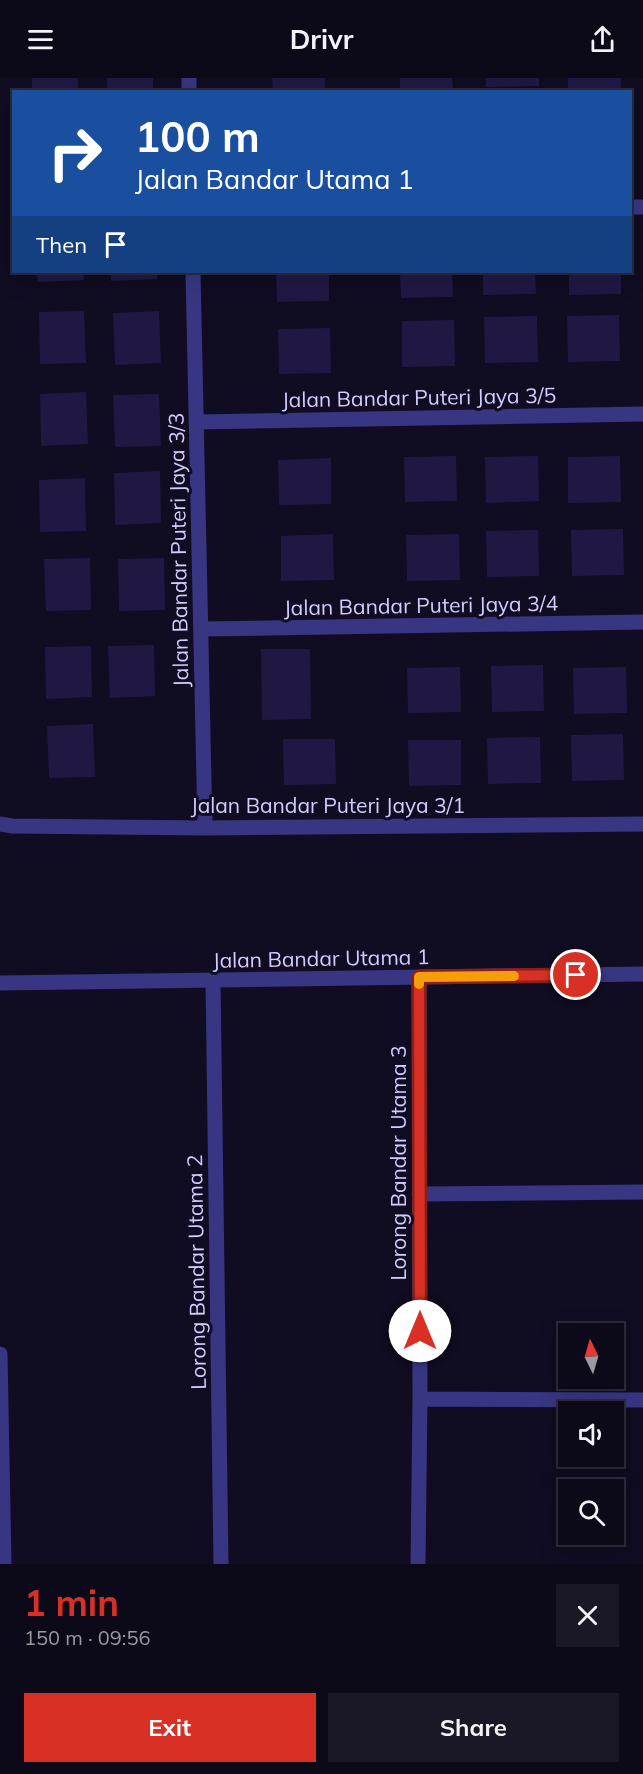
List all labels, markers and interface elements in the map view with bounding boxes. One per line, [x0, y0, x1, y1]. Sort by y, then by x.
text: Drivr [290, 22, 353, 56]
icon: menu [24, 23, 57, 56]
icon: share [586, 23, 619, 56]
text: 100 m [135, 110, 260, 163]
icon: right [36, 114, 114, 192]
text: Jalan Bandar Utama 1 [135, 162, 414, 196]
icon: arrive [99, 228, 132, 261]
text: Then [36, 231, 87, 259]
street label: Jalan Bandar Puteri Jaya 3/5 [282, 382, 556, 412]
street label: Jalan Bandar Puteri Jaya 3/3 [163, 413, 193, 687]
street label: Jalan Bandar Puteri Jaya 3/4 [284, 590, 559, 620]
street label: Jalan Bandar Puteri Jaya 3/1 [191, 792, 465, 818]
street label: Jalan Bandar Utama 1 [212, 943, 430, 973]
pin [550, 949, 601, 1000]
icon: arrive [559, 958, 592, 991]
street label: Lorong Bandar Utama 3 [385, 1045, 411, 1281]
street label: Lorong Bandar Utama 2 [181, 1154, 211, 1390]
position arrow [388, 1299, 452, 1363]
north arrow [558, 1323, 624, 1389]
map controls [558, 1323, 624, 1545]
button: sound [558, 1401, 624, 1467]
button: search [558, 1479, 624, 1545]
text: 1 min [24, 1580, 119, 1625]
button: close [556, 1584, 619, 1647]
text: 150 m · 09:56 [24, 1625, 150, 1650]
button: Exit [24, 1693, 316, 1762]
button: Share [328, 1693, 619, 1762]

